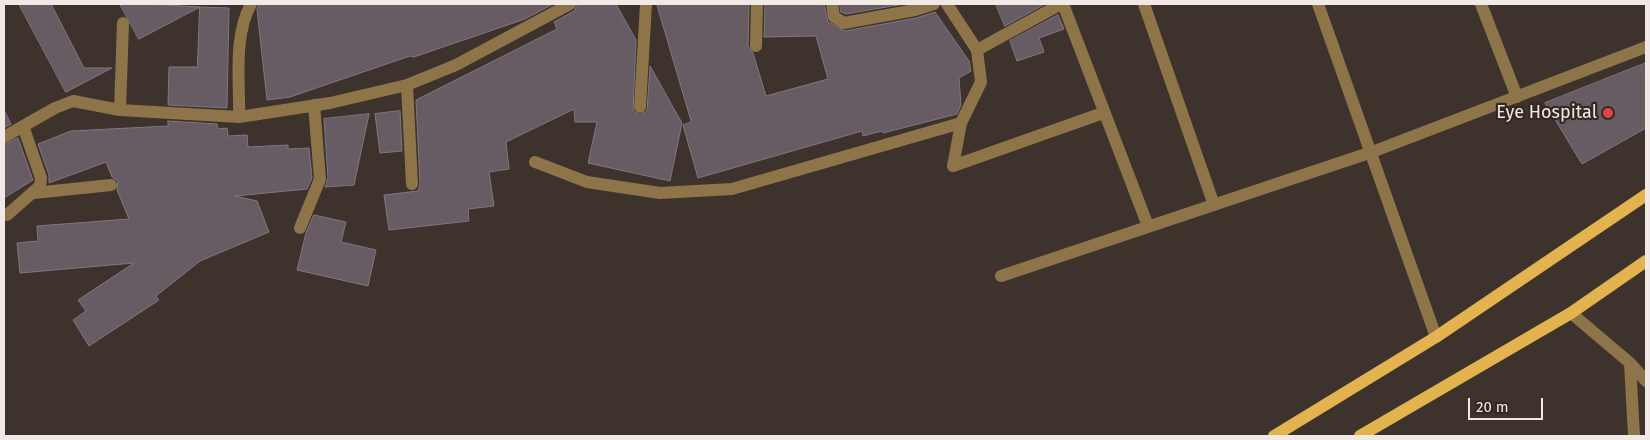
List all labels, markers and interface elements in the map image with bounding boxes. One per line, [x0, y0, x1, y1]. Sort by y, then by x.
place label: Eye Hospital [1496, 102, 1597, 124]
marker: Eye Hospital [1601, 106, 1615, 120]
scale bar [1470, 388, 1545, 420]
text: 20 m [1476, 398, 1509, 416]

